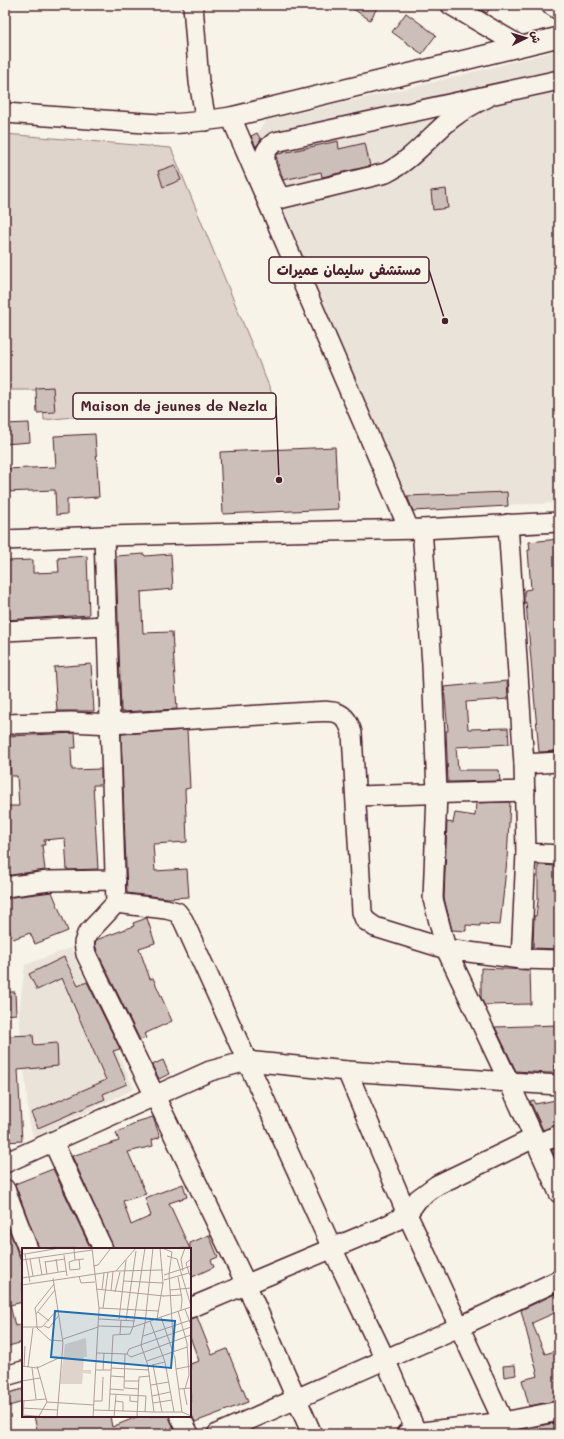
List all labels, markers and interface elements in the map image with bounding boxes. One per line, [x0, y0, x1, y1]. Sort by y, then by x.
north arrow [506, 18, 546, 58]
text: ش [528, 30, 544, 44]
callout: مستشفى سليمان عميرات [269, 257, 429, 283]
text: مستشفى سليمان عميرات [277, 260, 421, 279]
callout: Maison de jeunes de Nezla [73, 393, 276, 419]
text: Maison de jeunes de Nezla [80, 396, 268, 415]
inset map [22, 1248, 191, 1417]

